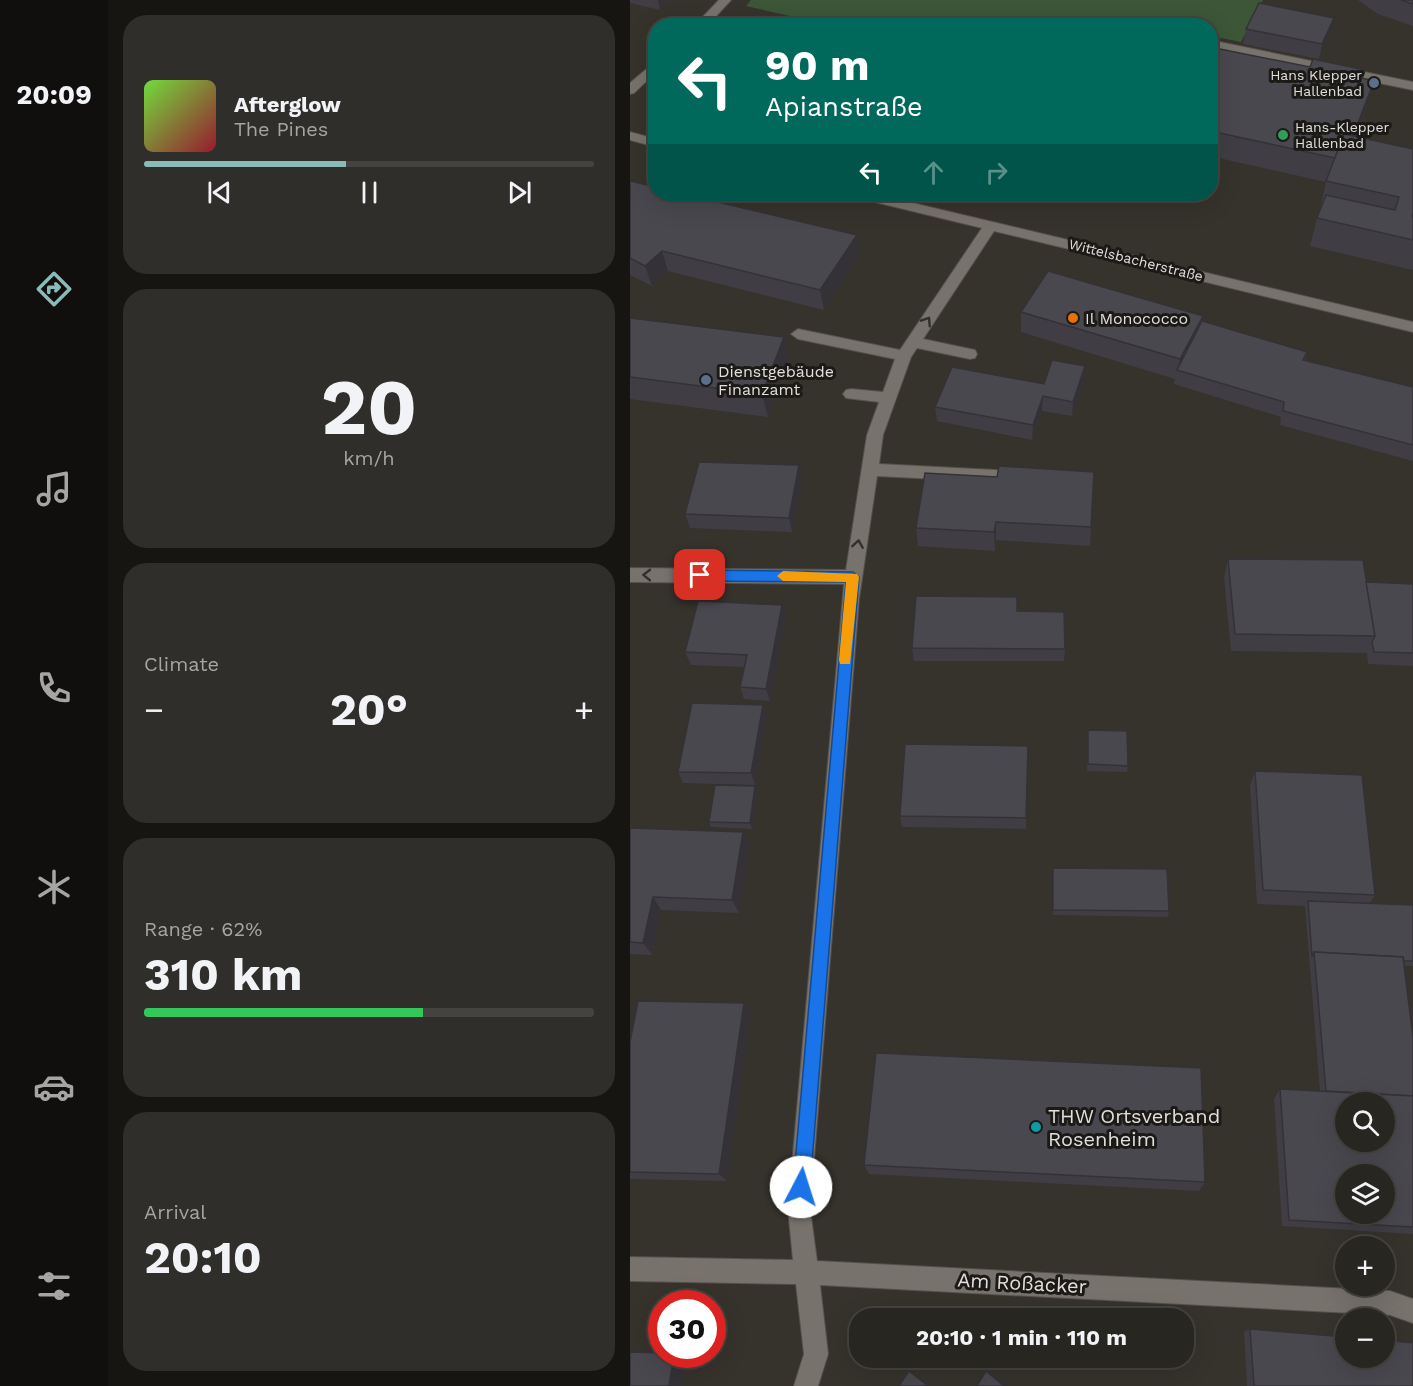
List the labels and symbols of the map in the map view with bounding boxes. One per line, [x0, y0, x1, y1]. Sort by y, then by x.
place label: Hans Klepper Hallenbad [1270, 67, 1362, 99]
marker: Hans Klepper Hallenbad [1367, 76, 1381, 90]
place label: Hans-Klepper Hallenbad [1295, 119, 1389, 151]
marker: Hans-Klepper Hallenbad [1276, 128, 1290, 142]
street label: Wittelsbacherstraße [1067, 236, 1205, 284]
place label: Il Monococco [1085, 309, 1188, 328]
marker: Il Monococco [1066, 311, 1080, 325]
one-way arrow [920, 316, 931, 327]
place label: Dienstgebäude Finanzamt [718, 362, 834, 399]
marker: Dienstgebäude Finanzamt [699, 373, 713, 387]
one-way arrow [851, 540, 864, 550]
pin [674, 549, 725, 600]
one-way arrow [643, 569, 652, 581]
place label: THW Ortsverband Rosenheim [1048, 1104, 1220, 1151]
marker: THW Ortsverband Rosenheim [1029, 1120, 1043, 1134]
position arrow [769, 1155, 833, 1219]
street label: Am Roßacker [957, 1268, 1087, 1298]
speed limit sign: 30 [648, 1290, 726, 1368]

